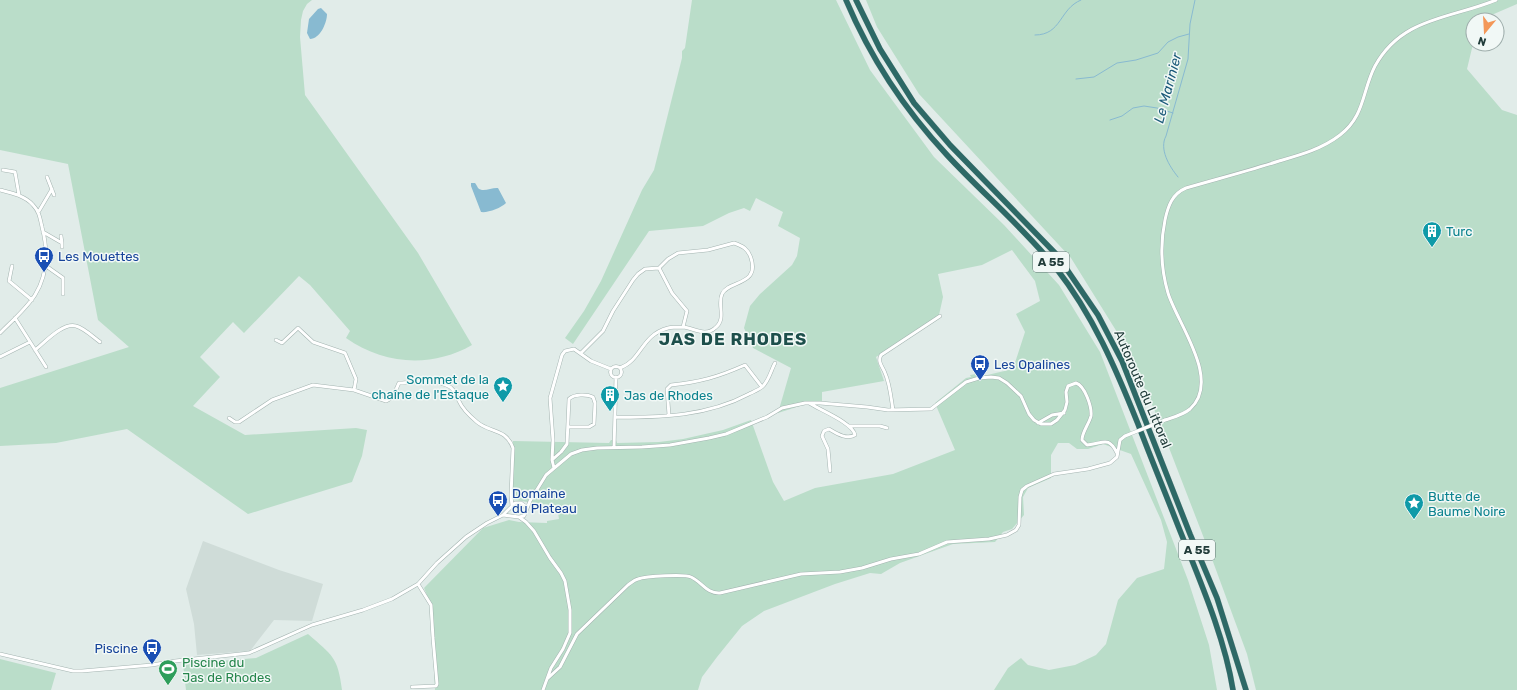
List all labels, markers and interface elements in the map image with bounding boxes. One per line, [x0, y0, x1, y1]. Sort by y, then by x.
north arrow [1465, 12, 1505, 52]
text: N [1476, 34, 1488, 48]
water label: Le Marinier [1150, 50, 1186, 125]
building icon: Turc [1421, 220, 1443, 248]
place label: Turc [1446, 224, 1472, 239]
bus stop icon: Les Mouettes [33, 245, 55, 273]
place label: Les Mouettes [58, 249, 140, 264]
road number: A 55 [1033, 252, 1069, 272]
street label: Autoroute du Littoral [1111, 328, 1175, 450]
district label: JAS DE RHODES [659, 329, 807, 349]
bus stop icon: Les Opalines [969, 353, 991, 381]
place label: Les Opalines [994, 357, 1070, 372]
place label: Sommet de la chaîne de l'Estaque [371, 372, 489, 402]
place icon: Sommet de la chaîne de l'Estaque [492, 375, 514, 403]
building icon: Jas de Rhodes [599, 384, 621, 412]
place label: Jas de Rhodes [624, 388, 713, 403]
place label: Domaine du Plateau [512, 486, 577, 516]
bus stop icon: Domaine du Plateau [487, 489, 509, 517]
place label: Butte de Baume Noire [1428, 489, 1505, 519]
place icon: Butte de Baume Noire [1403, 492, 1425, 520]
road number: A 55 [1179, 540, 1215, 560]
bus stop icon: Piscine [141, 637, 163, 665]
place label: Piscine [94, 641, 138, 656]
place label: Piscine du Jas de Rhodes [182, 655, 271, 685]
sports icon: Piscine du Jas de Rhodes [157, 658, 179, 686]

